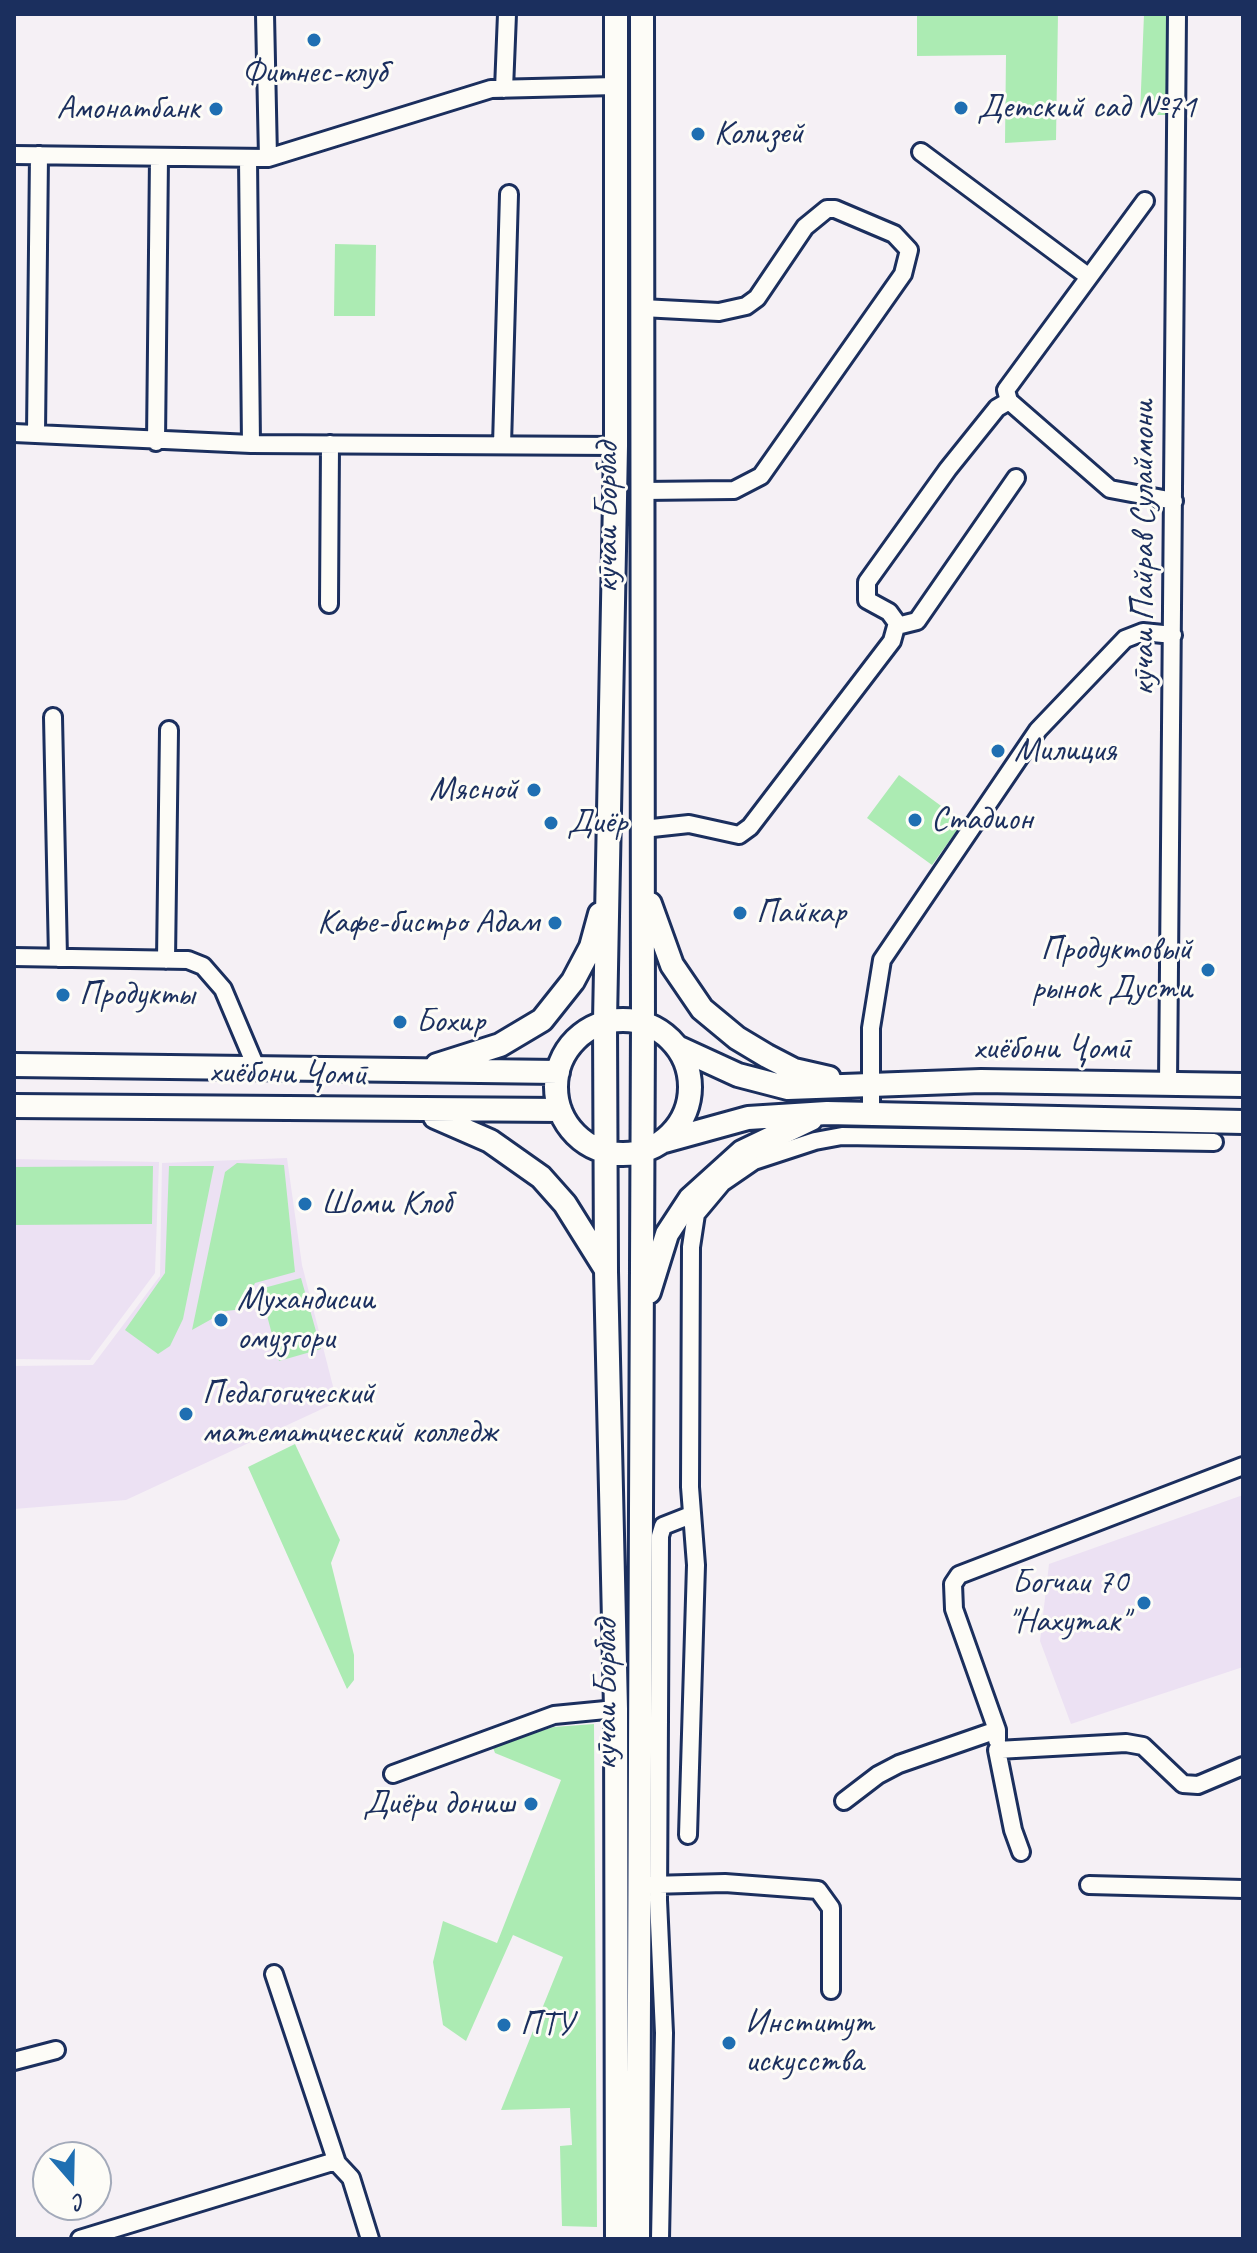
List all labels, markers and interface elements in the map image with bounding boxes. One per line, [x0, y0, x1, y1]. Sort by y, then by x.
marker: Фитнес-клуб [305, 31, 323, 49]
place label: Фитнес-клуб [242, 53, 386, 93]
place label: Детский сад №71 [977, 88, 1196, 128]
place label: Амонатбанк [56, 89, 200, 129]
marker: Детский сад №71 [952, 99, 970, 117]
marker: Амонатбанк [207, 100, 225, 118]
place label: Колизей [714, 114, 803, 154]
marker: Колизей [689, 125, 707, 143]
street label: кӯчаи Пайрав Сулаймони [1124, 400, 1164, 696]
street label: кӯчаи Борбад [588, 443, 628, 593]
place label: Милиция [1014, 731, 1116, 771]
marker: Милиция [989, 742, 1007, 760]
place label: Мясной [429, 770, 518, 810]
marker: Мясной [525, 781, 543, 799]
place label: Стадион [931, 800, 1033, 840]
place label: Диëр [567, 803, 627, 843]
marker: Стадион [906, 811, 924, 829]
marker: Диëр [542, 814, 560, 832]
place label: Пайкар [756, 893, 846, 933]
place label: Кафе-бистро Адам [317, 903, 539, 943]
marker: Пайкар [731, 904, 749, 922]
marker: Кафе-бистро Адам [546, 914, 564, 932]
place label: Продуктовый рынок Дусти [1032, 930, 1192, 1010]
marker: Продуктовый рынок Дусти [1199, 961, 1217, 979]
place label: Продукты [79, 975, 194, 1015]
marker: Продукты [54, 986, 72, 1004]
place label: Бохир [416, 1002, 485, 1042]
marker: Бохир [391, 1013, 409, 1031]
street label: хиёбони Ҷомӣ [973, 1029, 1131, 1069]
street label: хиёбони Ҷомӣ [209, 1052, 367, 1096]
place label: Шоми Клоб [321, 1184, 451, 1224]
marker: Шоми Клоб [296, 1195, 314, 1213]
place label: Мухандисии омузгори [237, 1280, 375, 1360]
marker: Мухандисии омузгори [212, 1311, 230, 1329]
place label: Педагогический математический колледж [202, 1374, 497, 1454]
marker: Педагогический математический колледж [177, 1405, 195, 1423]
place label: Богчаи 70 "Нахутак" [1007, 1563, 1128, 1642]
marker: Богчаи 70 "Нахутак" [1135, 1594, 1153, 1612]
street label: кӯчаи Борбад [587, 1620, 627, 1770]
place label: Диёри дониш [363, 1784, 515, 1824]
marker: Диёри дониш [522, 1795, 540, 1813]
place label: Институт искусства [745, 2003, 874, 2082]
place label: ПТУ [520, 2005, 574, 2045]
marker: ПТУ [495, 2016, 513, 2034]
marker: Институт искусства [720, 2034, 738, 2052]
north arrow [32, 2141, 112, 2221]
text: С [70, 2187, 89, 2217]

